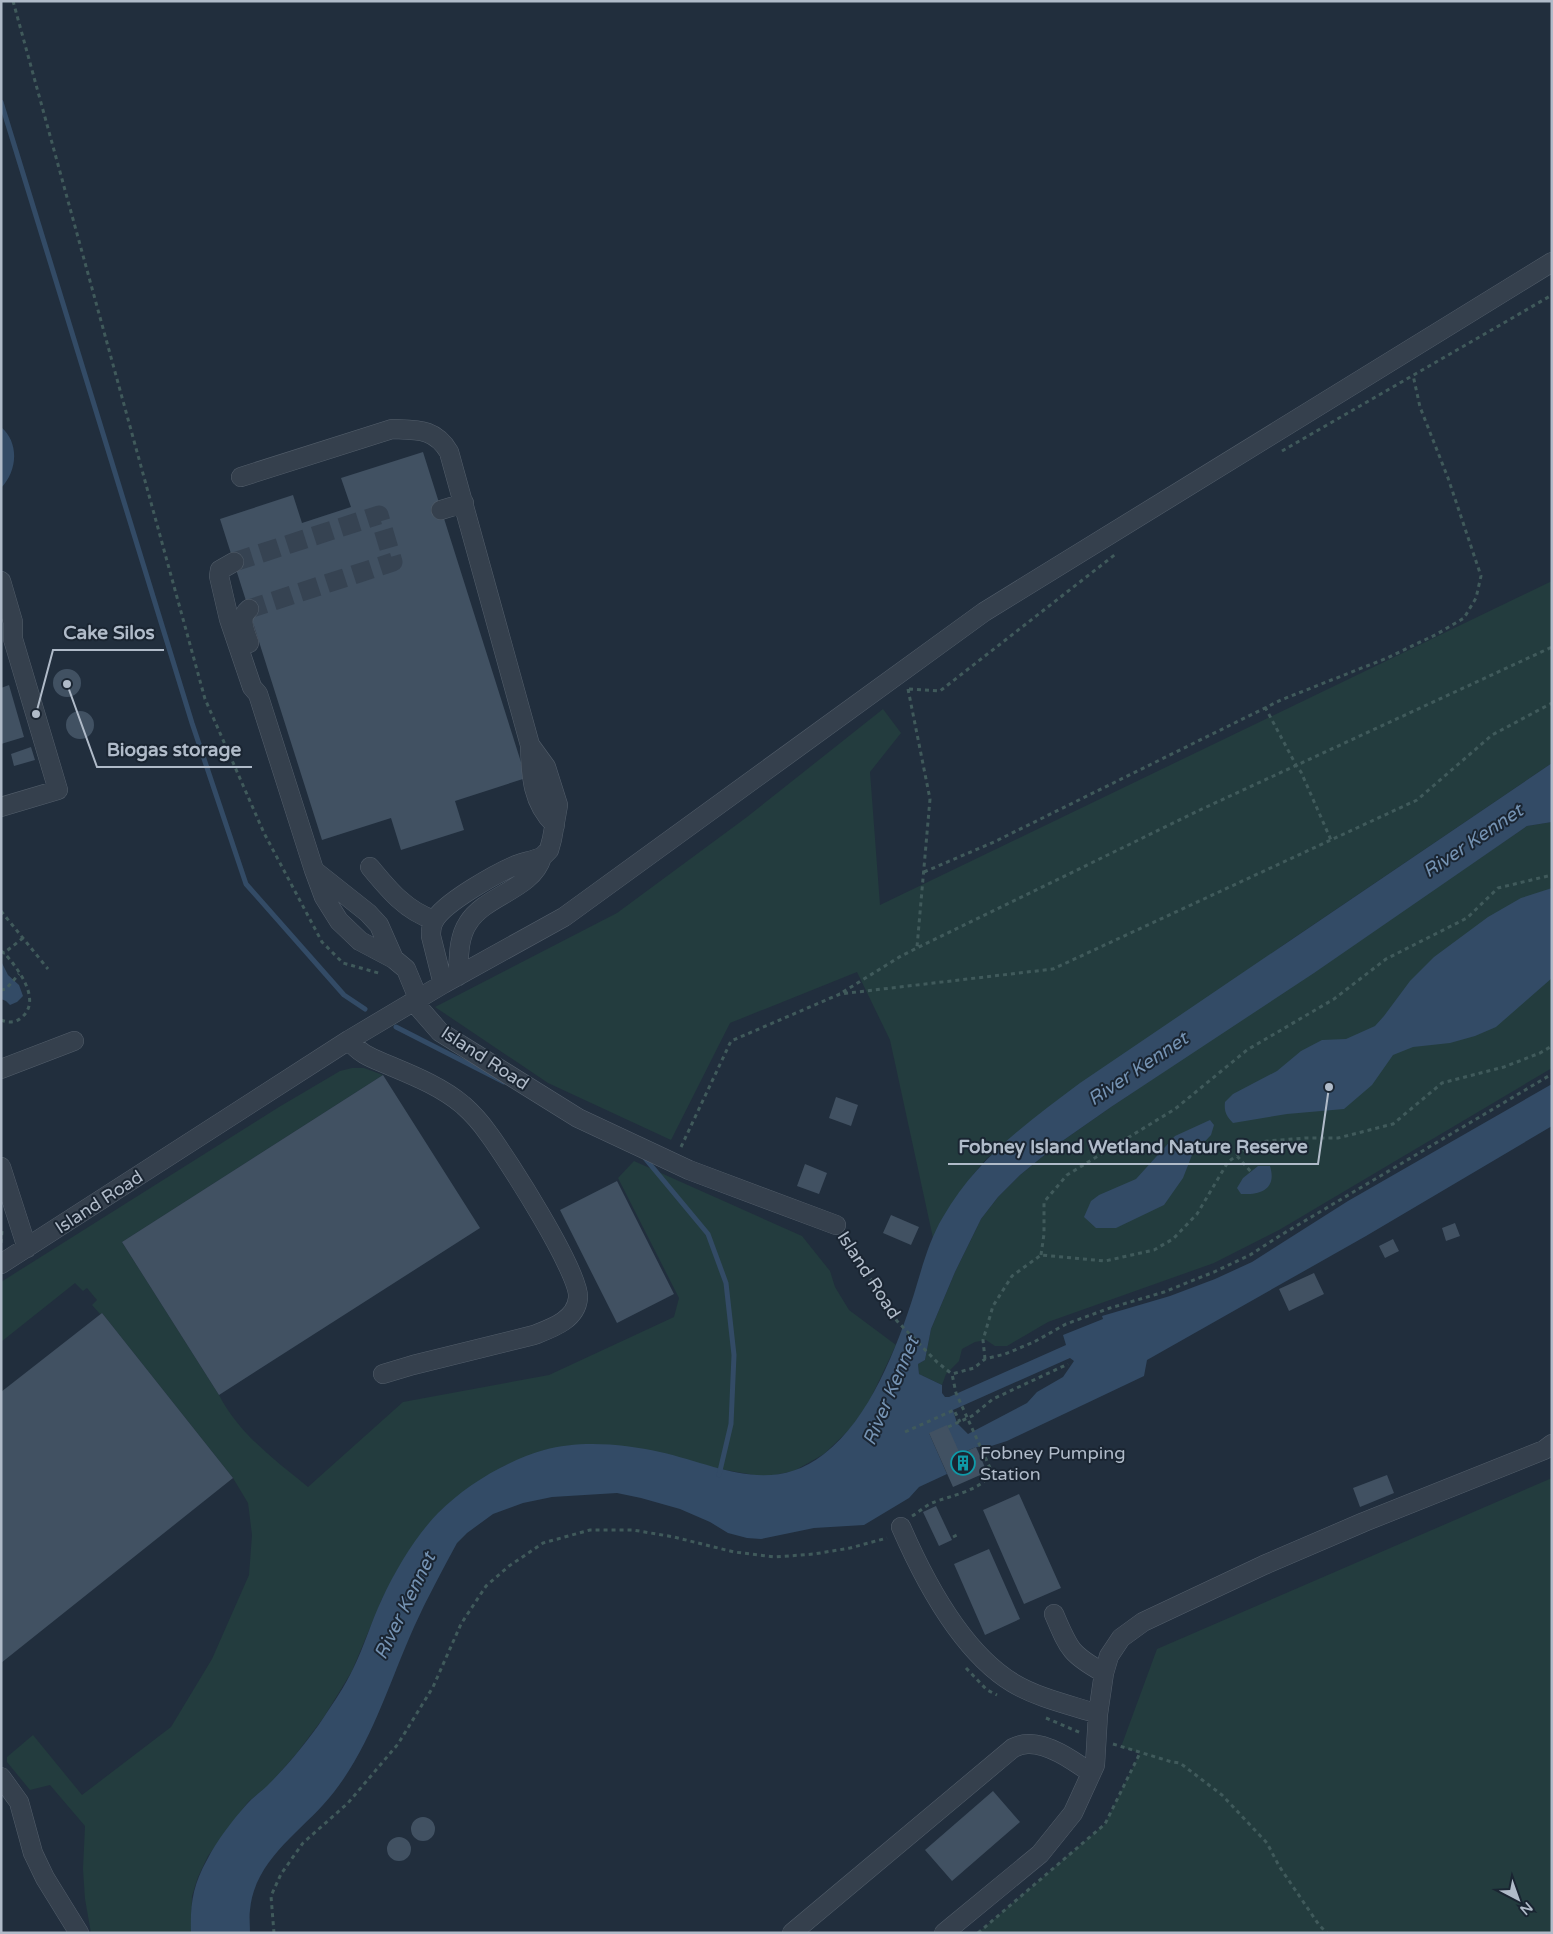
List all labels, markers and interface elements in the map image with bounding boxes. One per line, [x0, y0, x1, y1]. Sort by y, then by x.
callout: Cake Silos [53, 616, 164, 650]
text: Cake Silos [63, 622, 155, 644]
callout: Biogas storage [97, 733, 252, 767]
text: Biogas storage [107, 739, 241, 762]
water label: River Kennet [1419, 798, 1529, 883]
street label: Island Road [437, 1021, 533, 1095]
water label: River Kennet [1084, 1026, 1194, 1111]
callout: Fobney Island Wetland Nature Reserve [948, 1130, 1318, 1164]
text: Fobney Island Wetland Nature Reserve [958, 1136, 1308, 1159]
street label: Island Road [51, 1165, 147, 1239]
street label: Island Road [832, 1227, 906, 1323]
water label: River Kennet [858, 1331, 925, 1449]
place label: Fobney Pumping Station [980, 1442, 1126, 1485]
building icon: Fobney Pumping Station [950, 1450, 976, 1476]
water label: River Kennet [370, 1547, 441, 1663]
north arrow [1493, 1874, 1543, 1924]
text: N [1516, 1898, 1536, 1919]

